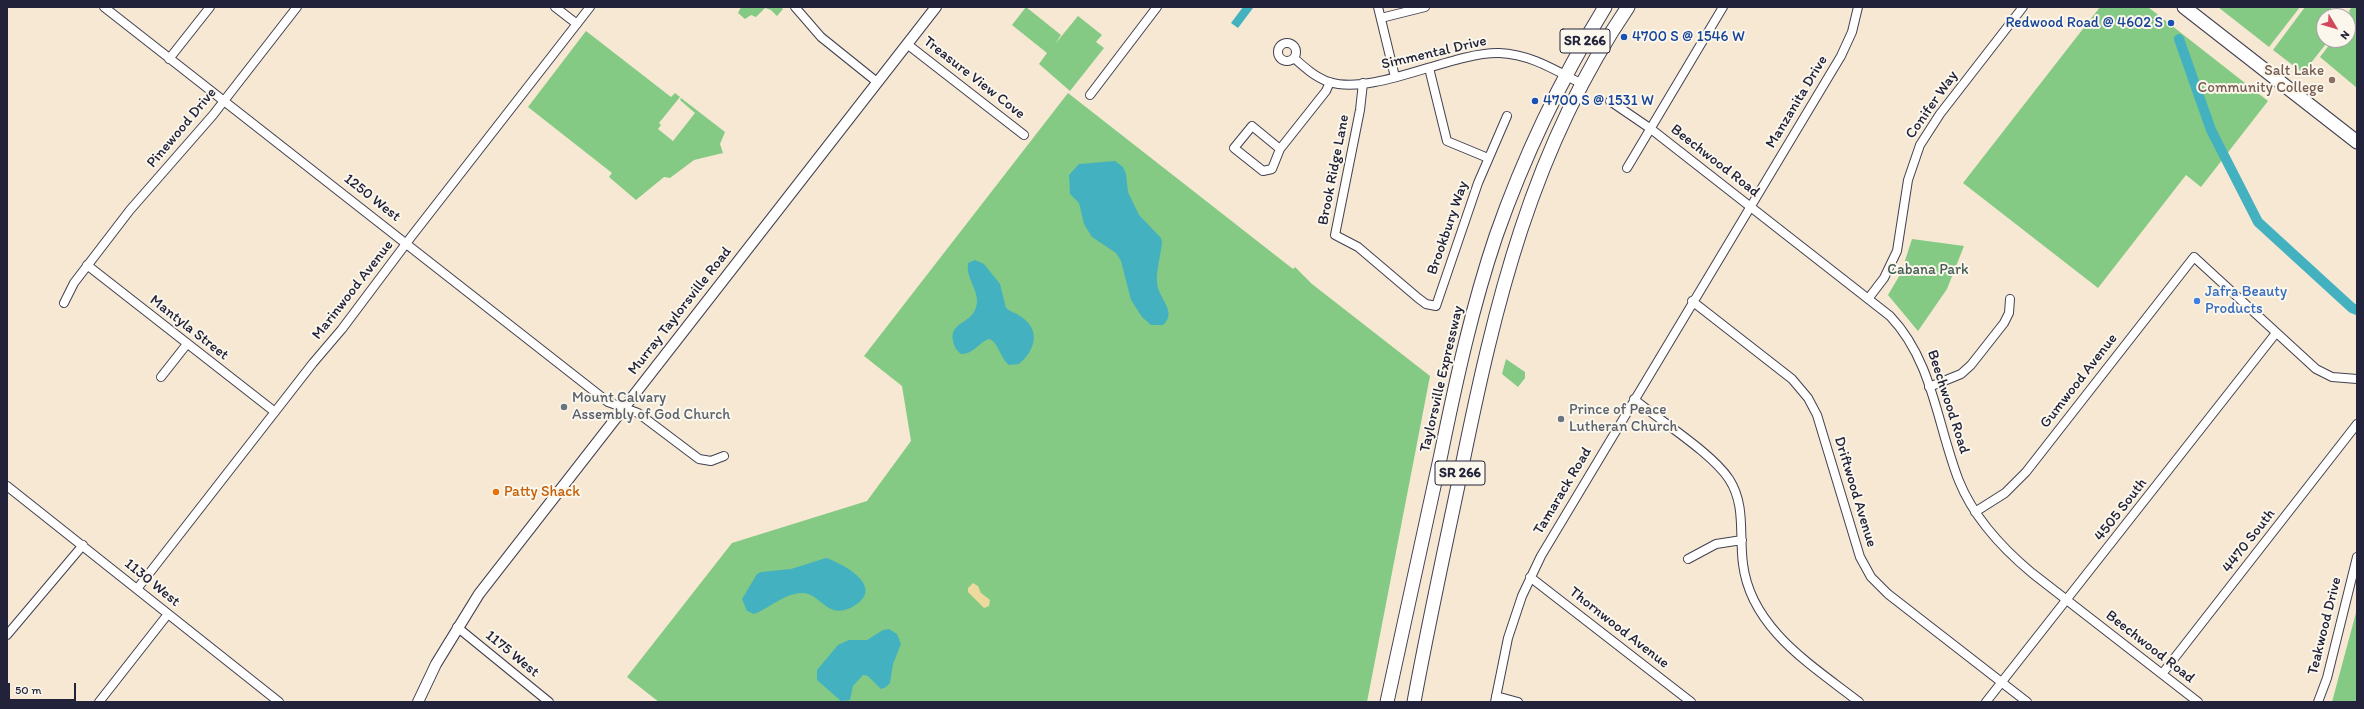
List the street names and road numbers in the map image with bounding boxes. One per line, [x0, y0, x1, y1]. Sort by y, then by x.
road number: SR 266 [1560, 29, 1610, 53]
street label: Simmental Drive [1380, 32, 1488, 74]
street label: Treasure View Cove [920, 33, 1028, 123]
street label: Manzanita Drive [1762, 52, 1832, 152]
street label: Conifer Way [1902, 68, 1962, 142]
street label: Pinewood Drive [143, 84, 221, 172]
street label: Brook Ridge Lane [1314, 113, 1354, 227]
street label: Beechwood Road [1667, 121, 1763, 201]
street label: 1250 West [340, 170, 404, 226]
street label: Brookbury Way [1424, 179, 1472, 277]
street label: Marinwood Avenue [309, 237, 397, 343]
street label: Murray Taylorsville Road [624, 243, 736, 379]
street label: Mantyla Street [146, 292, 232, 364]
street label: Taylorsville Expressway [1416, 304, 1468, 454]
street label: Gumwood Avenue [2036, 330, 2122, 432]
street label: Beechwood Road [1923, 348, 1973, 456]
street label: Driftwood Avenue [1830, 435, 1880, 549]
street label: Tamarack Road [1530, 444, 1596, 538]
road number: SR 266 [1435, 461, 1485, 485]
street label: 4505 South [2091, 475, 2151, 545]
street label: 4470 South [2219, 506, 2279, 576]
street label: 1130 West [121, 555, 183, 611]
street label: Teakwood Drive [2304, 575, 2346, 677]
street label: Thornwood Avenue [1565, 583, 1673, 673]
street label: Beechwood Road [2102, 607, 2198, 687]
street label: 1175 West [481, 627, 543, 681]

